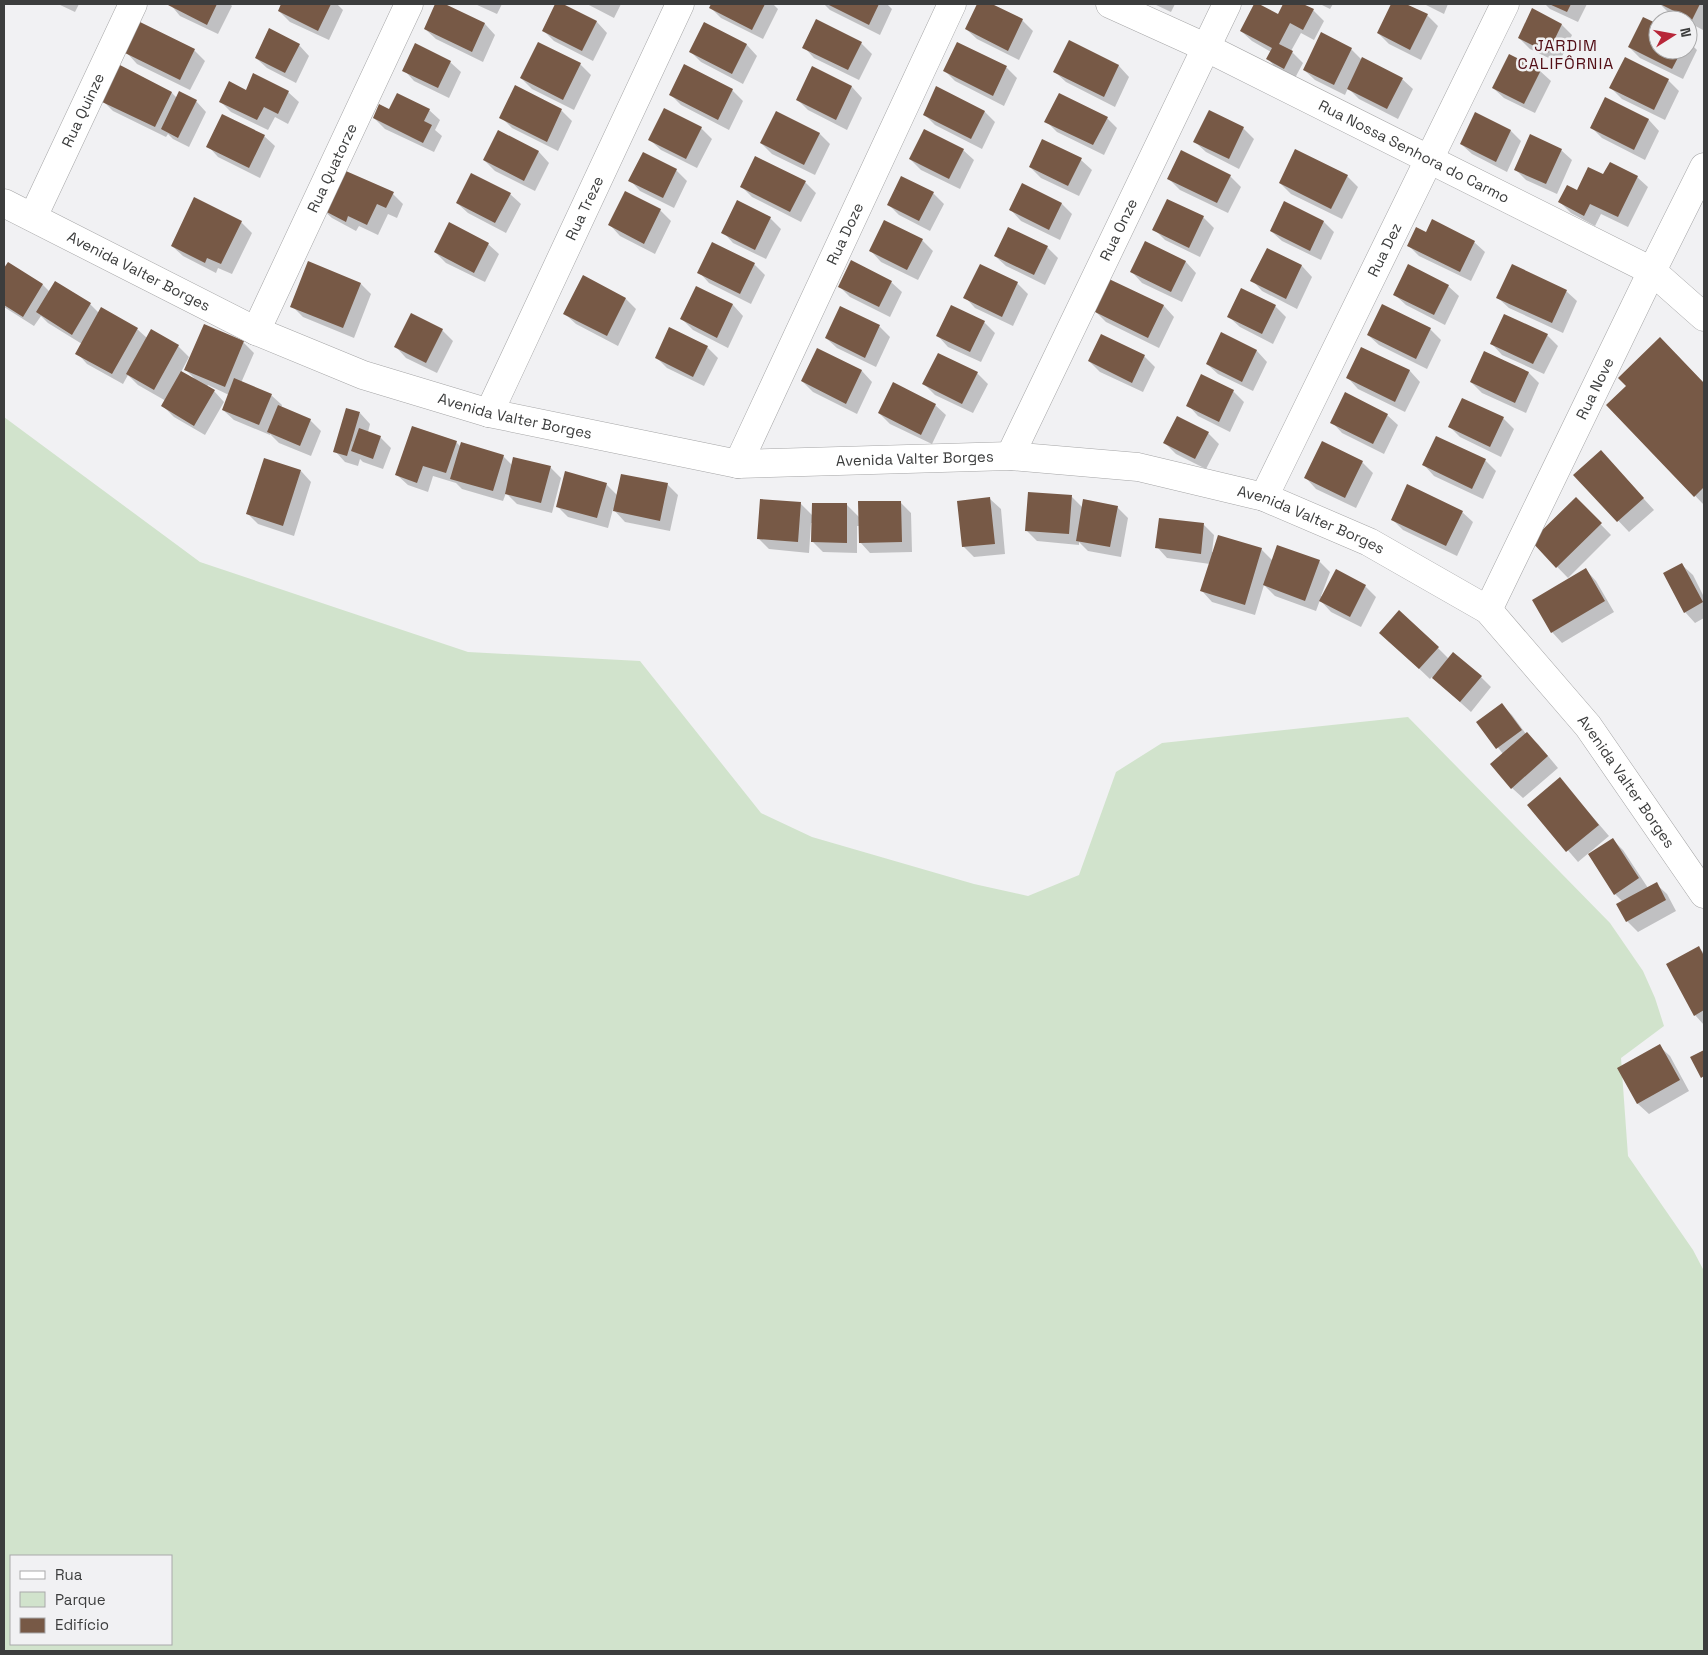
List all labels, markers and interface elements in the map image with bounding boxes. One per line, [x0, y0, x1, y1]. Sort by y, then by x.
north arrow [1648, 10, 1698, 60]
text: N [1676, 26, 1695, 39]
district label: JARDIM CALIFÔRNIA [1518, 35, 1614, 74]
street label: Rua Quinze [57, 70, 108, 150]
street label: Rua Nossa Senhora do Carmo [1315, 95, 1513, 207]
street label: Rua Quatorze [303, 120, 361, 216]
street label: Rua Treze [561, 173, 607, 243]
street label: Rua Onze [1095, 195, 1141, 264]
street label: Rua Doze [822, 199, 867, 268]
street label: Rua Dez [1363, 220, 1405, 280]
street label: Avenida Valter Borges [64, 227, 214, 315]
street label: Rua Nove [1572, 354, 1618, 423]
street label: Avenida Valter Borges [436, 388, 594, 443]
street label: Avenida Valter Borges [836, 446, 994, 470]
street label: Avenida Valter Borges [1235, 481, 1388, 558]
street label: Avenida Valter Borges [1574, 711, 1679, 852]
legend [10, 1555, 172, 1645]
text: Rua [55, 1565, 83, 1584]
text: Parque [55, 1590, 106, 1609]
text: Edifício [55, 1615, 109, 1634]

